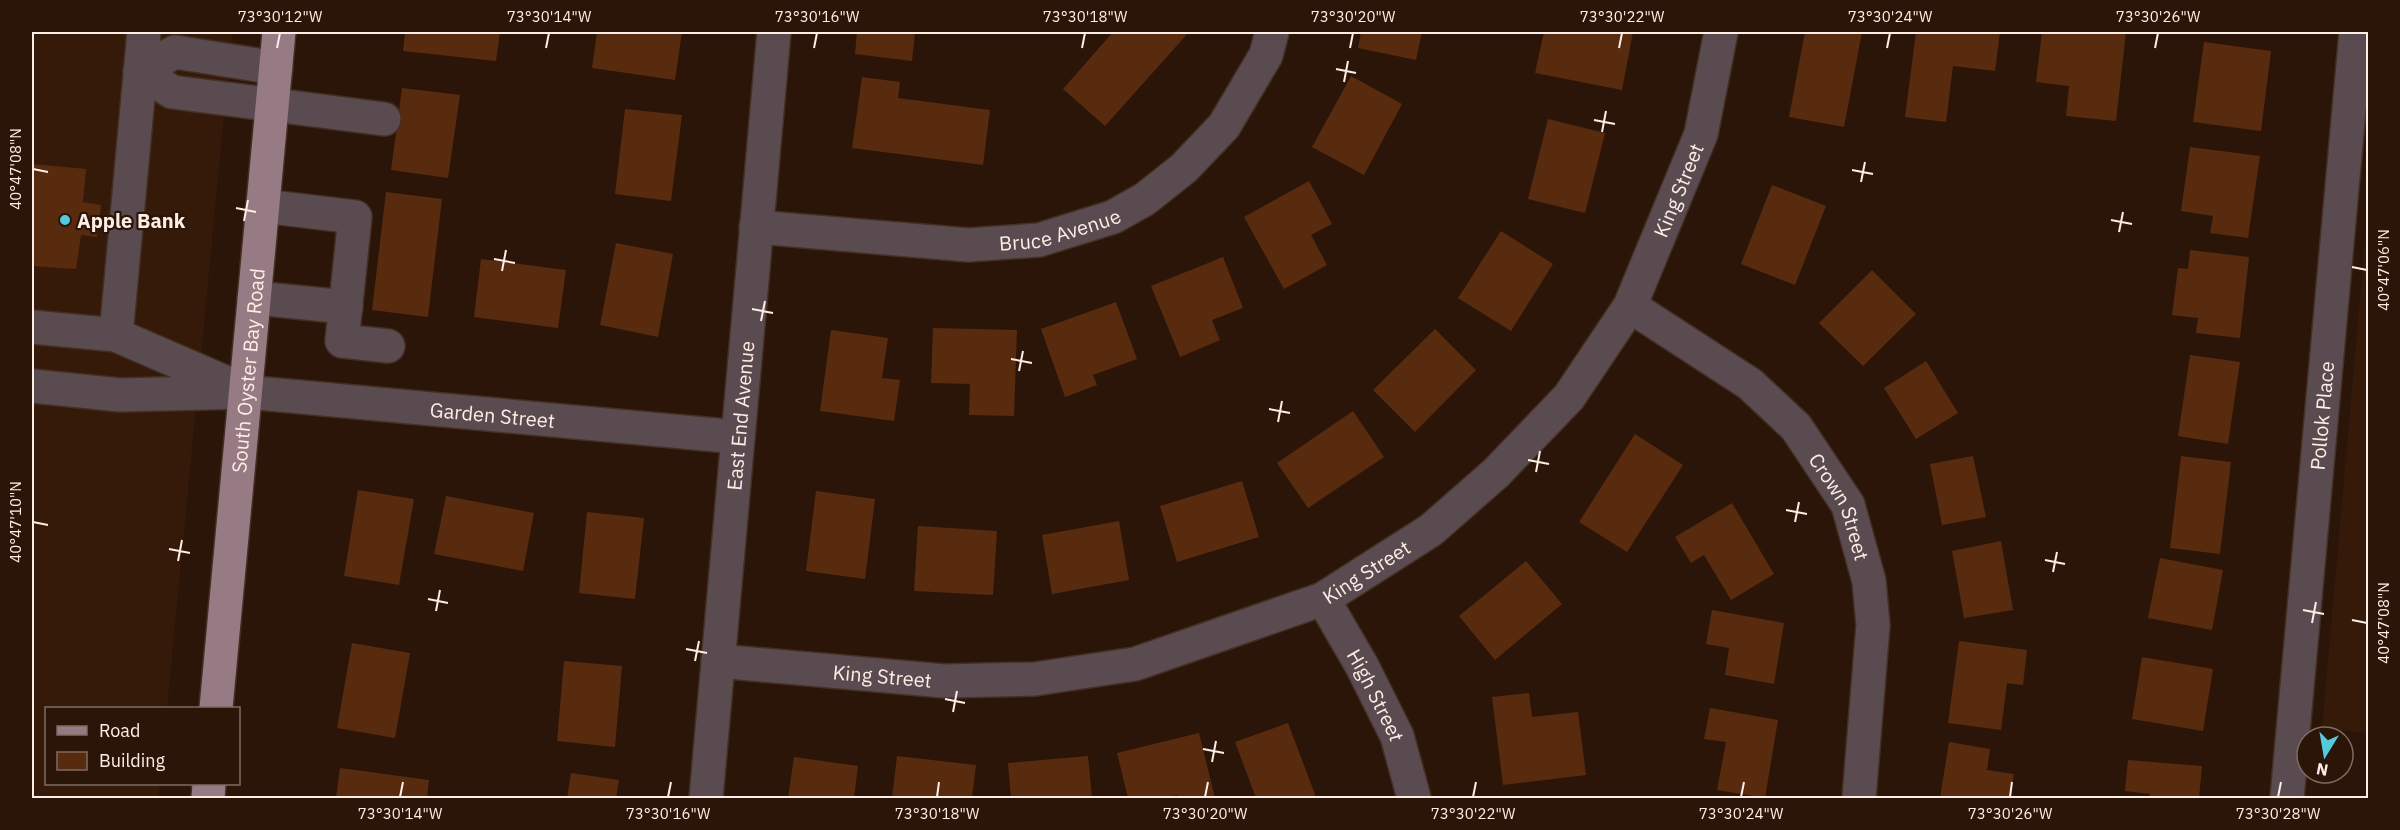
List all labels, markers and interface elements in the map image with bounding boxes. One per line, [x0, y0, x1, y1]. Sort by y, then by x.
text: 73°30'12"W [238, 7, 323, 26]
text: 73°30'14"W [507, 7, 592, 26]
text: 73°30'16"W [775, 7, 860, 26]
text: 73°30'18"W [1043, 7, 1128, 26]
text: 73°30'20"W [1311, 7, 1396, 26]
text: 73°30'22"W [1580, 7, 1665, 26]
text: 73°30'24"W [1848, 7, 1933, 26]
text: 73°30'26"W [2116, 7, 2201, 26]
text: 40°47'08"N [6, 128, 25, 210]
street label: King Street [1646, 139, 1709, 241]
street label: Bruce Avenue [998, 202, 1125, 256]
place label: Apple Bank [77, 207, 186, 234]
marker: Apple Bank [58, 213, 72, 227]
text: 40°47'06"N [2374, 229, 2393, 311]
street label: South Oyster Bay Road [224, 267, 270, 474]
street label: East End Avenue [720, 340, 760, 491]
street label: Pollok Place [2303, 360, 2340, 471]
street label: Garden Street [429, 395, 556, 434]
street label: Crown Street [1803, 447, 1876, 563]
text: 40°47'10"N [6, 481, 25, 563]
street label: King Street [1317, 533, 1415, 610]
text: 40°47'08"N [2374, 582, 2393, 664]
street label: High Street [1341, 644, 1411, 744]
street label: King Street [832, 658, 933, 693]
legend [45, 707, 240, 785]
text: Road [99, 719, 140, 742]
north arrow [2295, 725, 2355, 785]
text: Building [99, 749, 166, 772]
text: N [2315, 759, 2330, 781]
text: 73°30'14"W [358, 804, 443, 823]
text: 73°30'16"W [626, 804, 711, 823]
text: 73°30'18"W [895, 804, 980, 823]
text: 73°30'20"W [1163, 804, 1248, 823]
text: 73°30'22"W [1431, 804, 1516, 823]
text: 73°30'24"W [1699, 804, 1784, 823]
text: 73°30'26"W [1968, 804, 2053, 823]
text: 73°30'28"W [2236, 804, 2321, 823]

